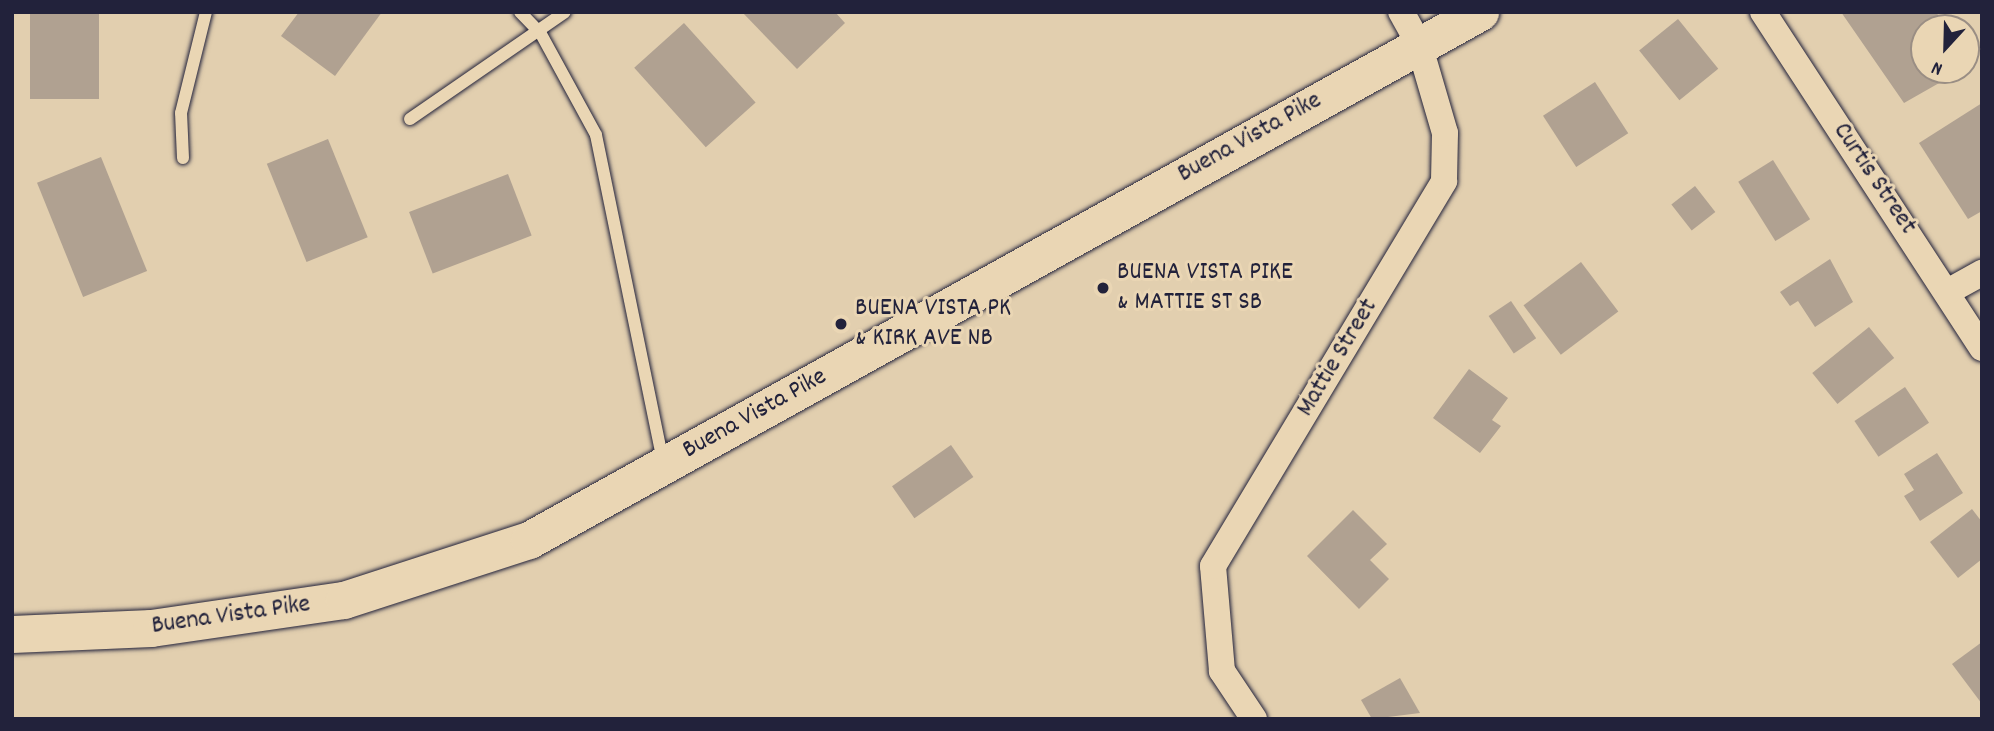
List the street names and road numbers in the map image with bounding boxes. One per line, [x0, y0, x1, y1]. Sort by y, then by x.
street label: Buena Vista Pike [1173, 86, 1327, 190]
street label: Curtis Street [1825, 117, 1923, 241]
street label: Mattie Street [1291, 293, 1385, 423]
street label: Buena Vista Pike [678, 362, 832, 466]
street label: Buena Vista Pike [150, 589, 312, 643]

